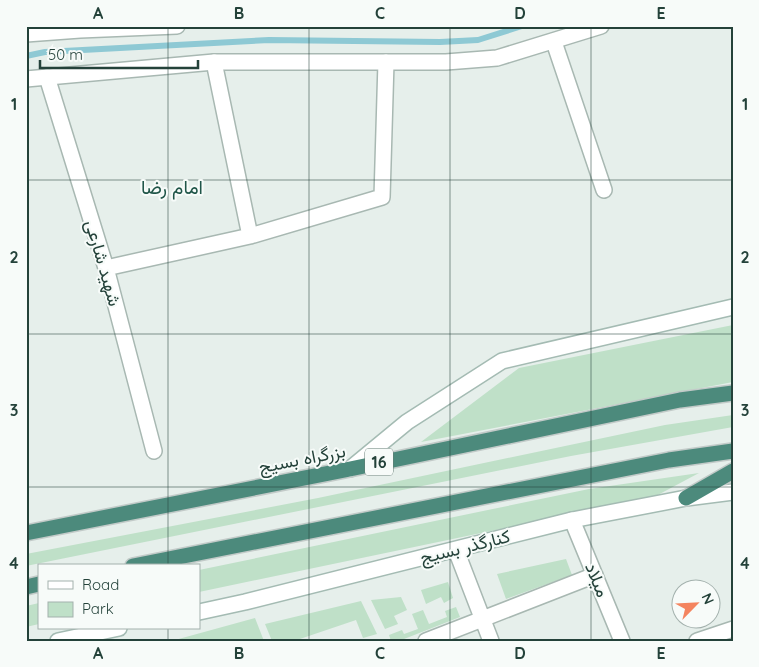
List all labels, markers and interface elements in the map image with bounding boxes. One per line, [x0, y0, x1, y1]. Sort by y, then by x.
text: A [93, 3, 104, 23]
text: B [234, 3, 244, 23]
text: C [375, 3, 385, 23]
text: D [514, 3, 526, 23]
text: E [656, 3, 666, 23]
scale bar [40, 38, 198, 70]
text: 50 m [48, 45, 83, 64]
text: 1 [11, 94, 17, 114]
text: 1 [742, 94, 748, 114]
district label: امام رضا [141, 175, 203, 200]
street label: شهید شارعی [80, 217, 127, 309]
text: 2 [9, 247, 19, 267]
text: 2 [740, 247, 750, 267]
text: 3 [10, 400, 18, 420]
text: 3 [741, 400, 749, 420]
street label: بزرگراه بسیج [256, 439, 348, 479]
road number: 16 [365, 448, 393, 476]
street label: کنارگذر بسیج [417, 524, 513, 570]
text: 4 [9, 553, 19, 573]
text: 4 [740, 553, 750, 573]
street label: میلاد [580, 559, 615, 601]
legend [38, 564, 200, 630]
text: Road [82, 575, 119, 594]
north arrow [672, 580, 722, 630]
text: N [698, 590, 718, 607]
text: Park [82, 599, 114, 618]
text: A [93, 643, 104, 663]
text: B [234, 643, 244, 663]
text: C [375, 643, 385, 663]
text: D [514, 643, 526, 663]
text: E [656, 643, 666, 663]

